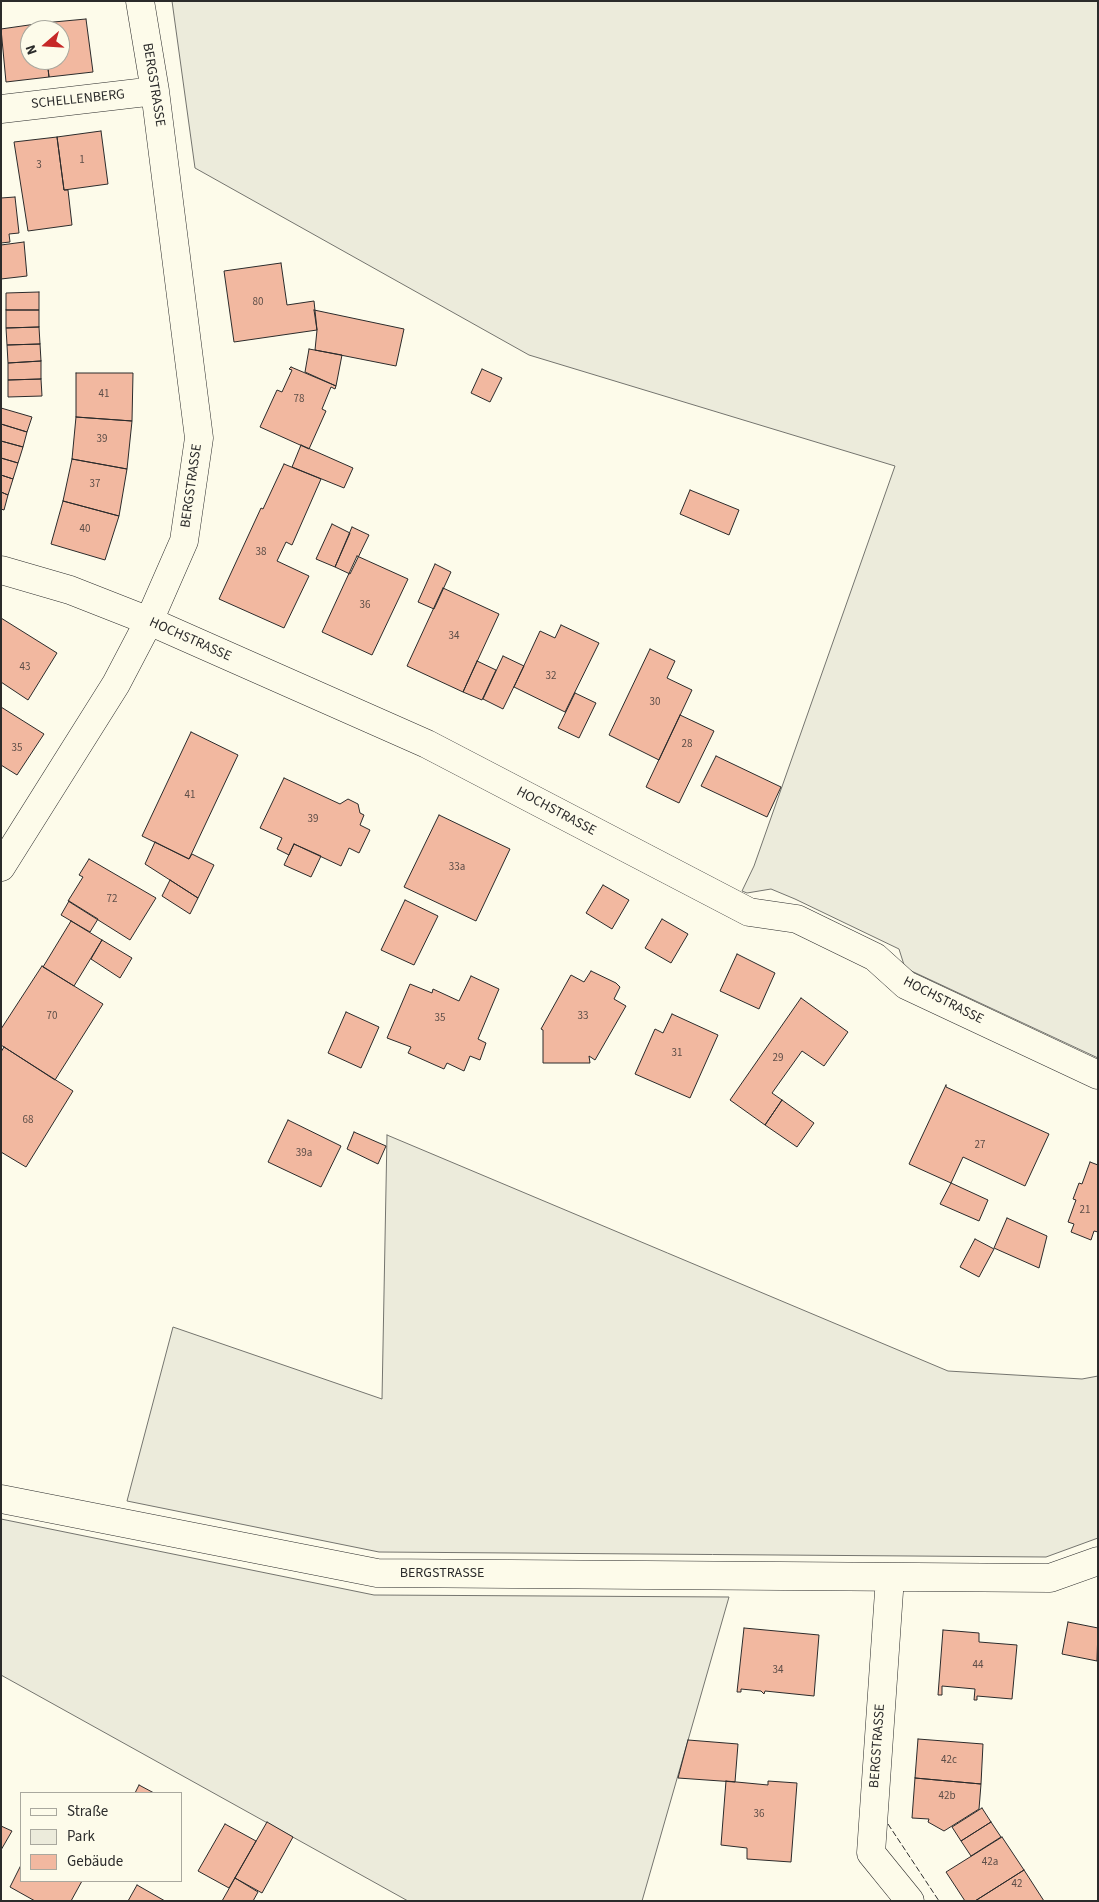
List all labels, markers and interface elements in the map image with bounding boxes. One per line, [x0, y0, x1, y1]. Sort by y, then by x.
north arrow [20, 20, 70, 70]
text: N [21, 42, 43, 57]
street label: BERGSTRASSE [138, 42, 168, 128]
street label: SCHELLENBERG [30, 87, 126, 113]
house number: 1 [79, 154, 85, 168]
house number: 3 [36, 159, 42, 173]
house number: 80 [253, 296, 263, 310]
house number: 41 [99, 388, 109, 402]
house number: 78 [294, 393, 304, 407]
house number: 39 [97, 433, 107, 447]
street label: BERGSTRASSE [178, 443, 206, 529]
house number: 37 [90, 478, 100, 492]
house number: 40 [80, 523, 90, 537]
house number: 38 [256, 546, 266, 560]
house number: 36 [360, 599, 370, 613]
street label: HOCHSTRASSE [146, 614, 234, 666]
house number: 34 [449, 630, 459, 644]
house number: 43 [20, 661, 30, 675]
house number: 32 [546, 670, 556, 684]
house number: 30 [650, 696, 660, 710]
house number: 28 [682, 738, 692, 752]
house number: 35 [12, 742, 22, 756]
street label: HOCHSTRASSE [513, 784, 599, 840]
house number: 41 [185, 789, 195, 803]
house number: 39 [308, 813, 318, 827]
house number: 33a [449, 861, 465, 875]
house number: 72 [107, 893, 117, 907]
street label: HOCHSTRASSE [900, 974, 986, 1028]
house number: 70 [47, 1010, 57, 1024]
house number: 33 [578, 1010, 588, 1024]
house number: 35 [435, 1012, 445, 1026]
house number: 31 [672, 1047, 682, 1061]
house number: 29 [773, 1052, 783, 1066]
house number: 68 [23, 1114, 33, 1128]
house number: 27 [975, 1139, 985, 1153]
house number: 39a [296, 1147, 312, 1161]
house number: 21 [1080, 1204, 1090, 1218]
street label: BERGSTRASSE [400, 1566, 484, 1582]
house number: 44 [973, 1659, 983, 1673]
house number: 34 [773, 1664, 783, 1678]
street label: BERGSTRASSE [867, 1703, 889, 1789]
house number: 42c [941, 1754, 957, 1768]
house number: 42b [938, 1790, 956, 1804]
legend [20, 1792, 182, 1882]
text: Straße [67, 1801, 108, 1822]
house number: 36 [754, 1808, 764, 1822]
text: Park [67, 1826, 95, 1847]
text: Gebäude [67, 1851, 123, 1872]
house number: 42a [982, 1856, 998, 1870]
house number: 42 [1012, 1878, 1022, 1892]

